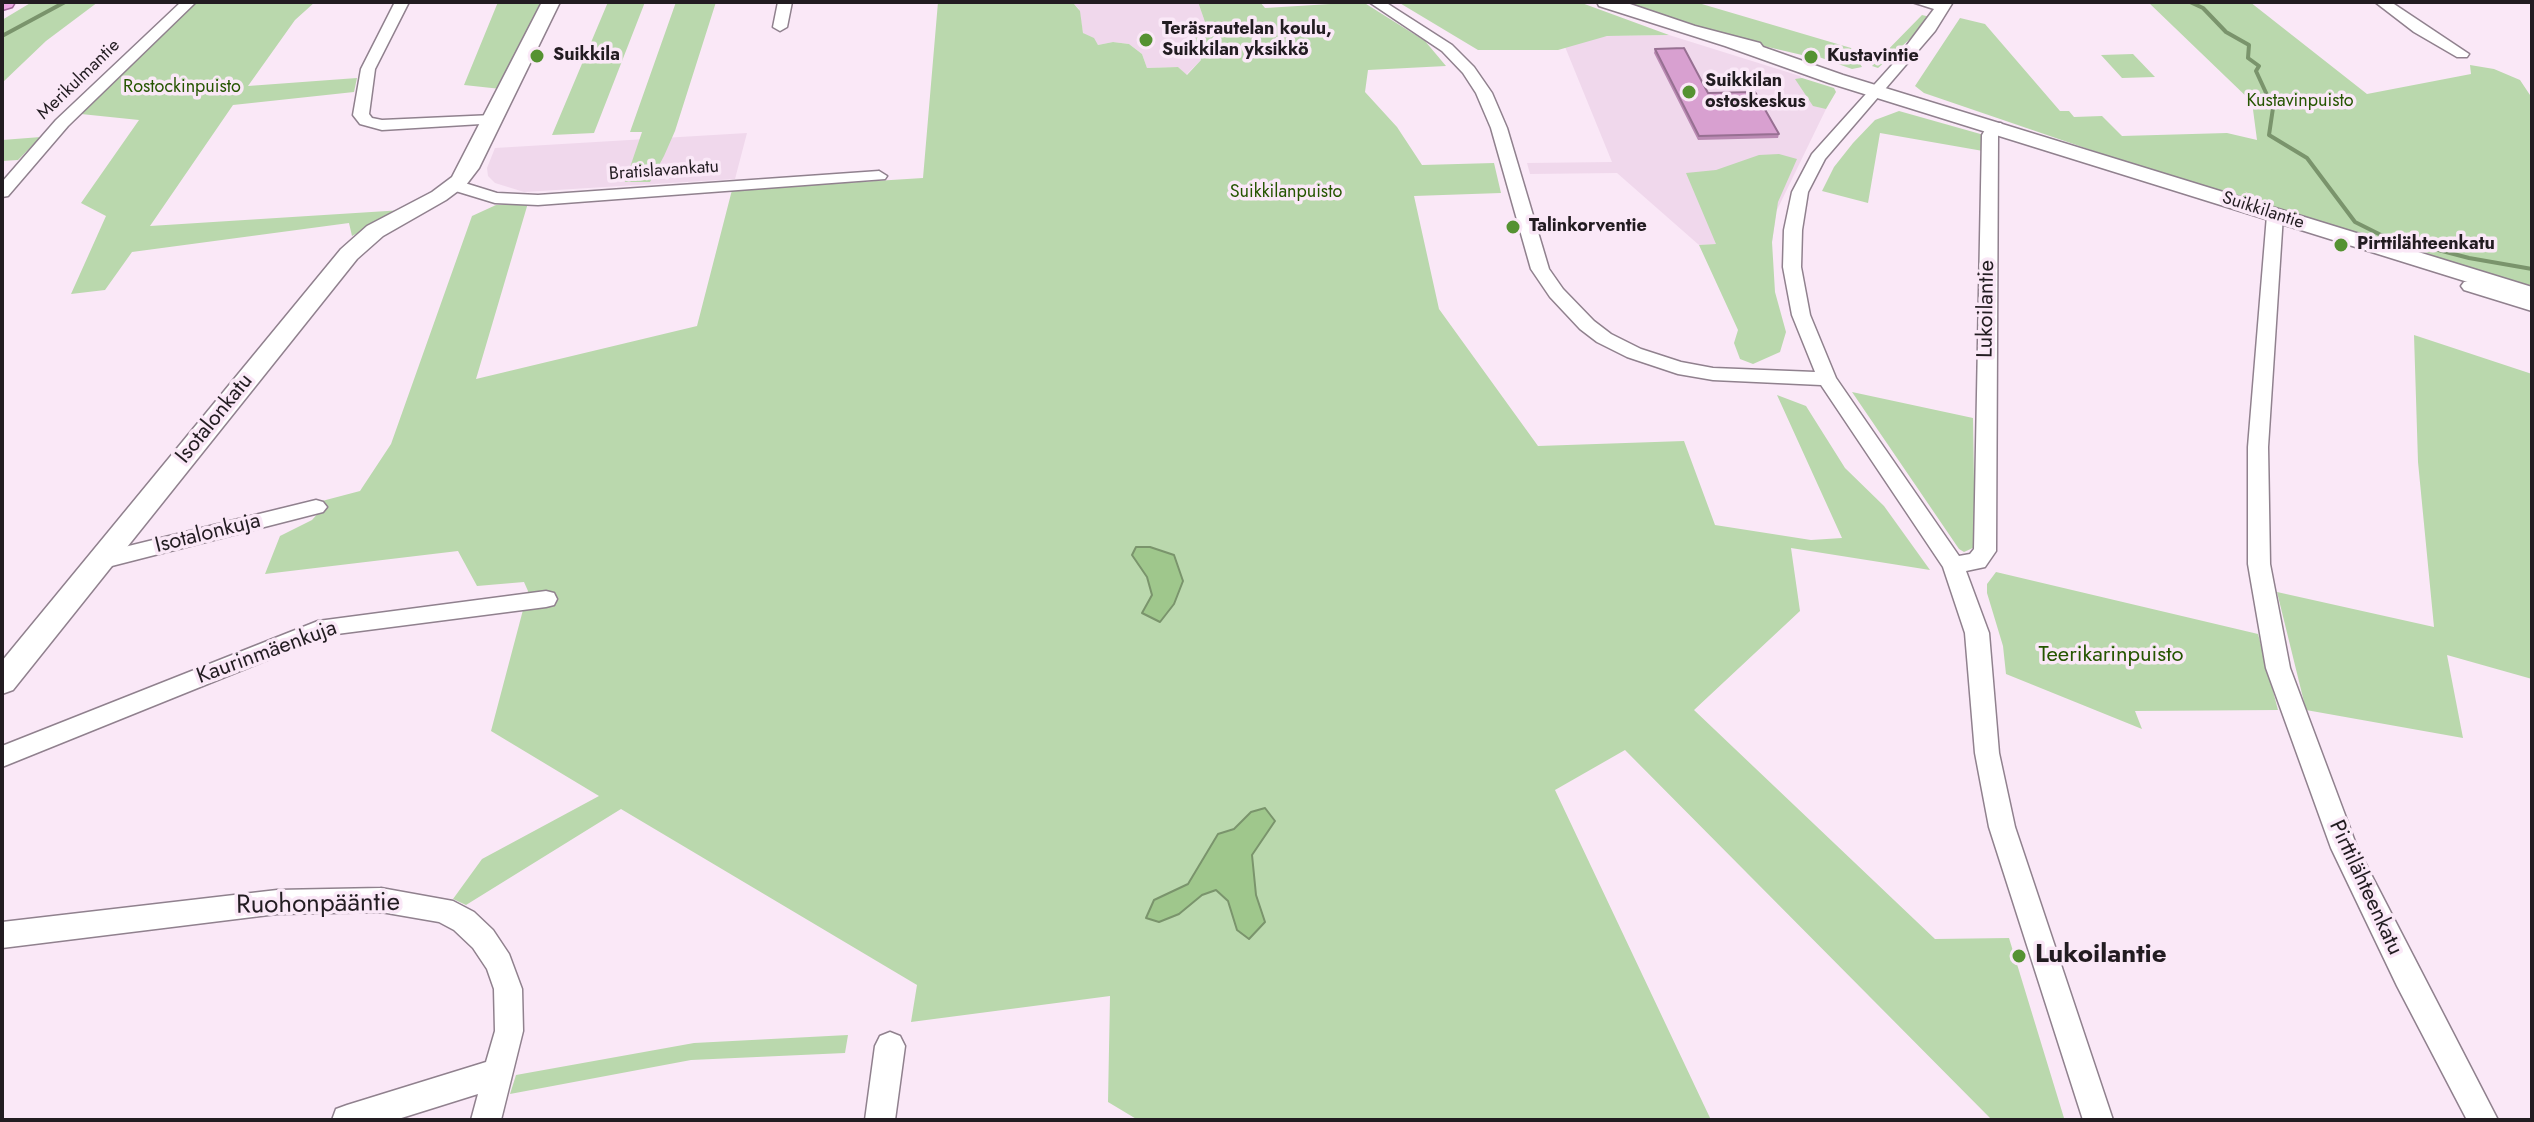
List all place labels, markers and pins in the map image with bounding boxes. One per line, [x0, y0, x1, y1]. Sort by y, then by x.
place label: Teräsrautelan koulu, Suikkilan yksikkö [1162, 19, 1332, 62]
marker: Teräsrautelan koulu, Suikkilan yksikkö [1137, 31, 1155, 49]
place label: Suikkila [553, 45, 620, 67]
place label: Kustavintie [1827, 46, 1919, 68]
marker: Suikkila [528, 47, 546, 65]
marker: Kustavintie [1802, 48, 1820, 66]
place label: Suikkilan ostoskeskus [1705, 71, 1806, 114]
marker: Suikkilan ostoskeskus [1680, 83, 1698, 101]
place label: Talinkorventie [1529, 216, 1647, 238]
marker: Talinkorventie [1504, 218, 1522, 236]
place label: Pirttilähteenkatu [2357, 234, 2495, 256]
marker: Pirttilähteenkatu [2332, 236, 2350, 254]
place label: Lukoilantie [2035, 940, 2167, 972]
marker: Lukoilantie [2010, 947, 2028, 965]

